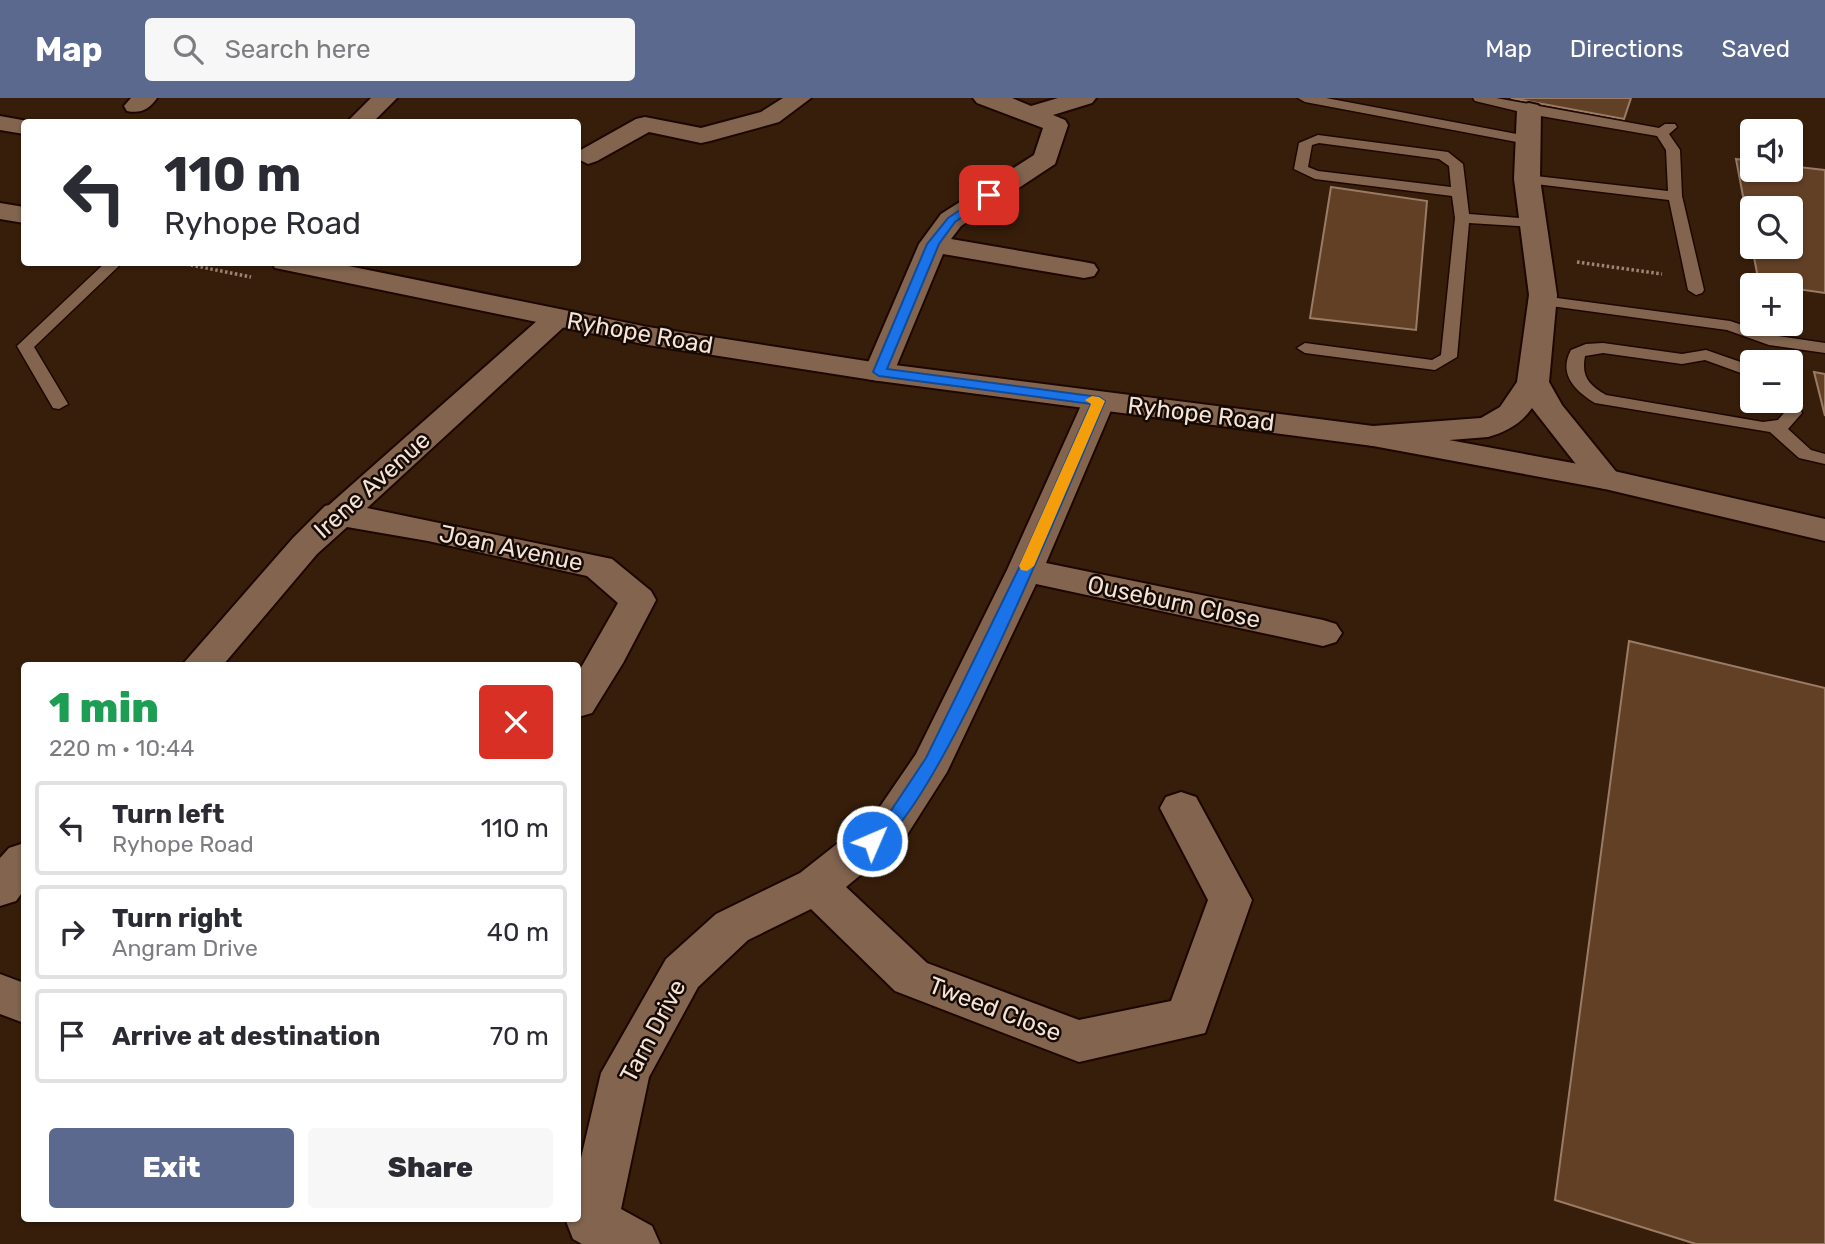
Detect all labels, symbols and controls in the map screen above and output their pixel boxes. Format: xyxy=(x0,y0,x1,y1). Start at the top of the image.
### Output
search box xyxy=(145,18,635,81)
text: Map xyxy=(35,30,103,69)
icon: search xyxy=(169,30,207,68)
text: Search here xyxy=(225,34,370,65)
text: Map xyxy=(1485,35,1532,63)
text: Directions xyxy=(1570,35,1683,63)
text: Saved xyxy=(1721,35,1790,63)
map controls xyxy=(1740,119,1803,413)
button: sound xyxy=(1740,119,1803,182)
text: 110 m xyxy=(164,145,301,203)
icon: left xyxy=(49,147,140,238)
pin xyxy=(959,165,1019,225)
icon: arrive xyxy=(970,176,1008,214)
button: search xyxy=(1740,196,1803,259)
text: Ryhope Road xyxy=(164,204,361,242)
button: + xyxy=(1740,273,1803,336)
street label: Ryhope Road xyxy=(565,306,715,360)
button: − xyxy=(1740,350,1803,413)
street label: Ryhope Road xyxy=(1126,391,1276,437)
street label: Irene Avenue xyxy=(308,426,436,544)
street label: Joan Avenue xyxy=(437,519,585,577)
street label: Ouseburn Close xyxy=(1085,570,1263,634)
text: 1 min xyxy=(49,683,159,733)
button: close xyxy=(479,685,553,759)
text: 220 m · 10:44 xyxy=(49,734,194,762)
text: Turn left xyxy=(112,799,224,830)
position arrow xyxy=(835,804,909,878)
icon: left xyxy=(53,809,91,847)
text: 110 m xyxy=(481,813,549,844)
text: Ryhope Road xyxy=(112,830,254,858)
text: Turn right xyxy=(112,903,242,934)
icon: right xyxy=(53,913,91,951)
text: 40 m xyxy=(487,917,549,948)
text: Angram Drive xyxy=(112,934,258,962)
street label: Tweed Close xyxy=(925,971,1065,1047)
street label: Tarn Drive xyxy=(614,975,692,1087)
icon: arrive xyxy=(53,1017,91,1055)
text: Arrive at destination xyxy=(112,1021,380,1052)
text: 70 m xyxy=(490,1021,549,1052)
button: Exit xyxy=(49,1128,294,1208)
button: Share xyxy=(308,1128,553,1208)

